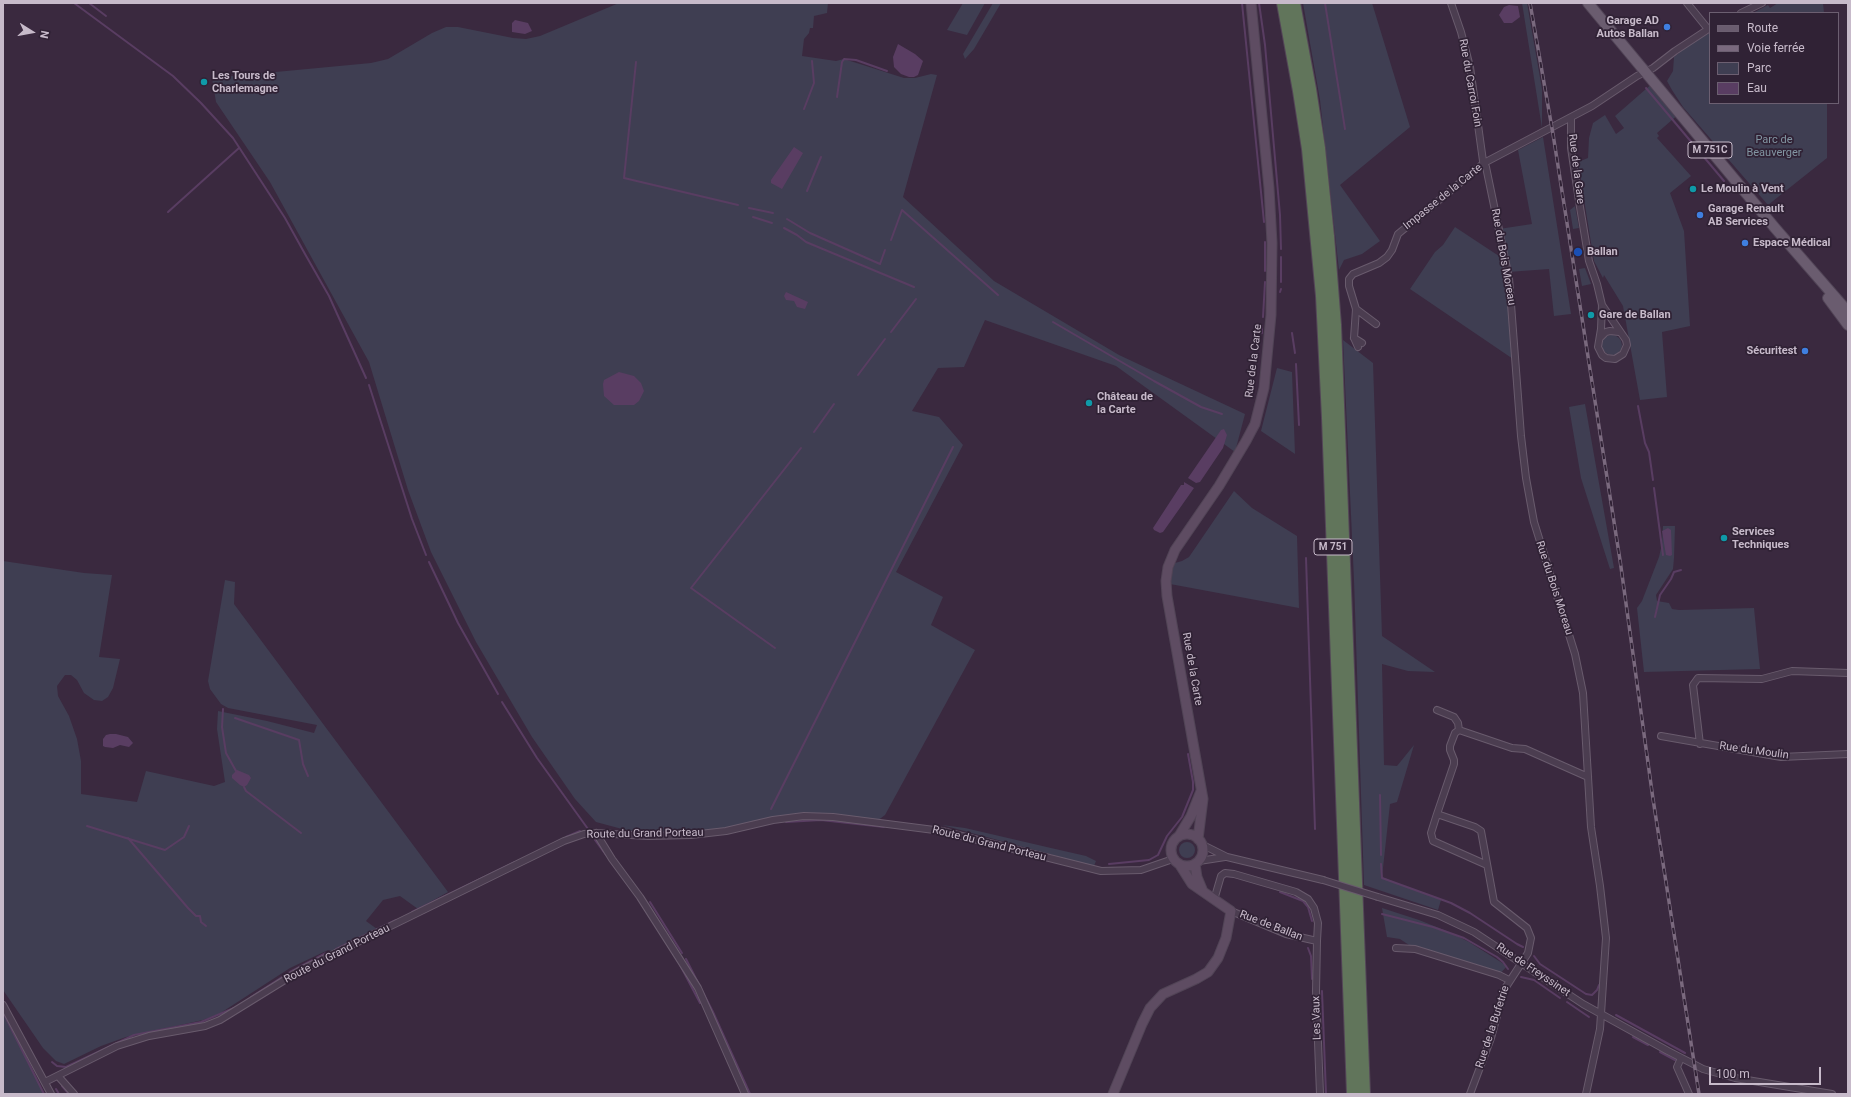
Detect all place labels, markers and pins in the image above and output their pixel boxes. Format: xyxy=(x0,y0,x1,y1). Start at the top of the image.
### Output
place label: Garage AD Autos Ballan xyxy=(1597,14,1659,40)
marker: Garage AD Autos Ballan xyxy=(1662,22,1672,32)
place label: Les Tours de Charlemagne xyxy=(212,69,278,95)
marker: Les Tours de Charlemagne xyxy=(199,77,209,87)
place label: Le Moulin à Vent xyxy=(1701,182,1784,196)
marker: Le Moulin à Vent xyxy=(1688,184,1698,194)
place label: Garage Renault AB Services xyxy=(1708,202,1784,228)
marker: Garage Renault AB Services xyxy=(1695,210,1705,220)
place label: Espace Médical xyxy=(1753,236,1831,250)
marker: Espace Médical xyxy=(1740,238,1750,248)
place label: Ballan xyxy=(1587,245,1618,259)
marker: Ballan xyxy=(1572,246,1584,258)
place label: Gare de Ballan xyxy=(1599,308,1671,322)
marker: Gare de Ballan xyxy=(1586,310,1596,320)
place label: Sécuritest xyxy=(1746,344,1797,358)
marker: Sécuritest xyxy=(1800,346,1810,356)
place label: Château de la Carte xyxy=(1097,390,1153,416)
marker: Château de la Carte xyxy=(1084,398,1094,408)
place label: Services Techniques xyxy=(1732,525,1789,551)
marker: Services Techniques xyxy=(1719,533,1729,543)

